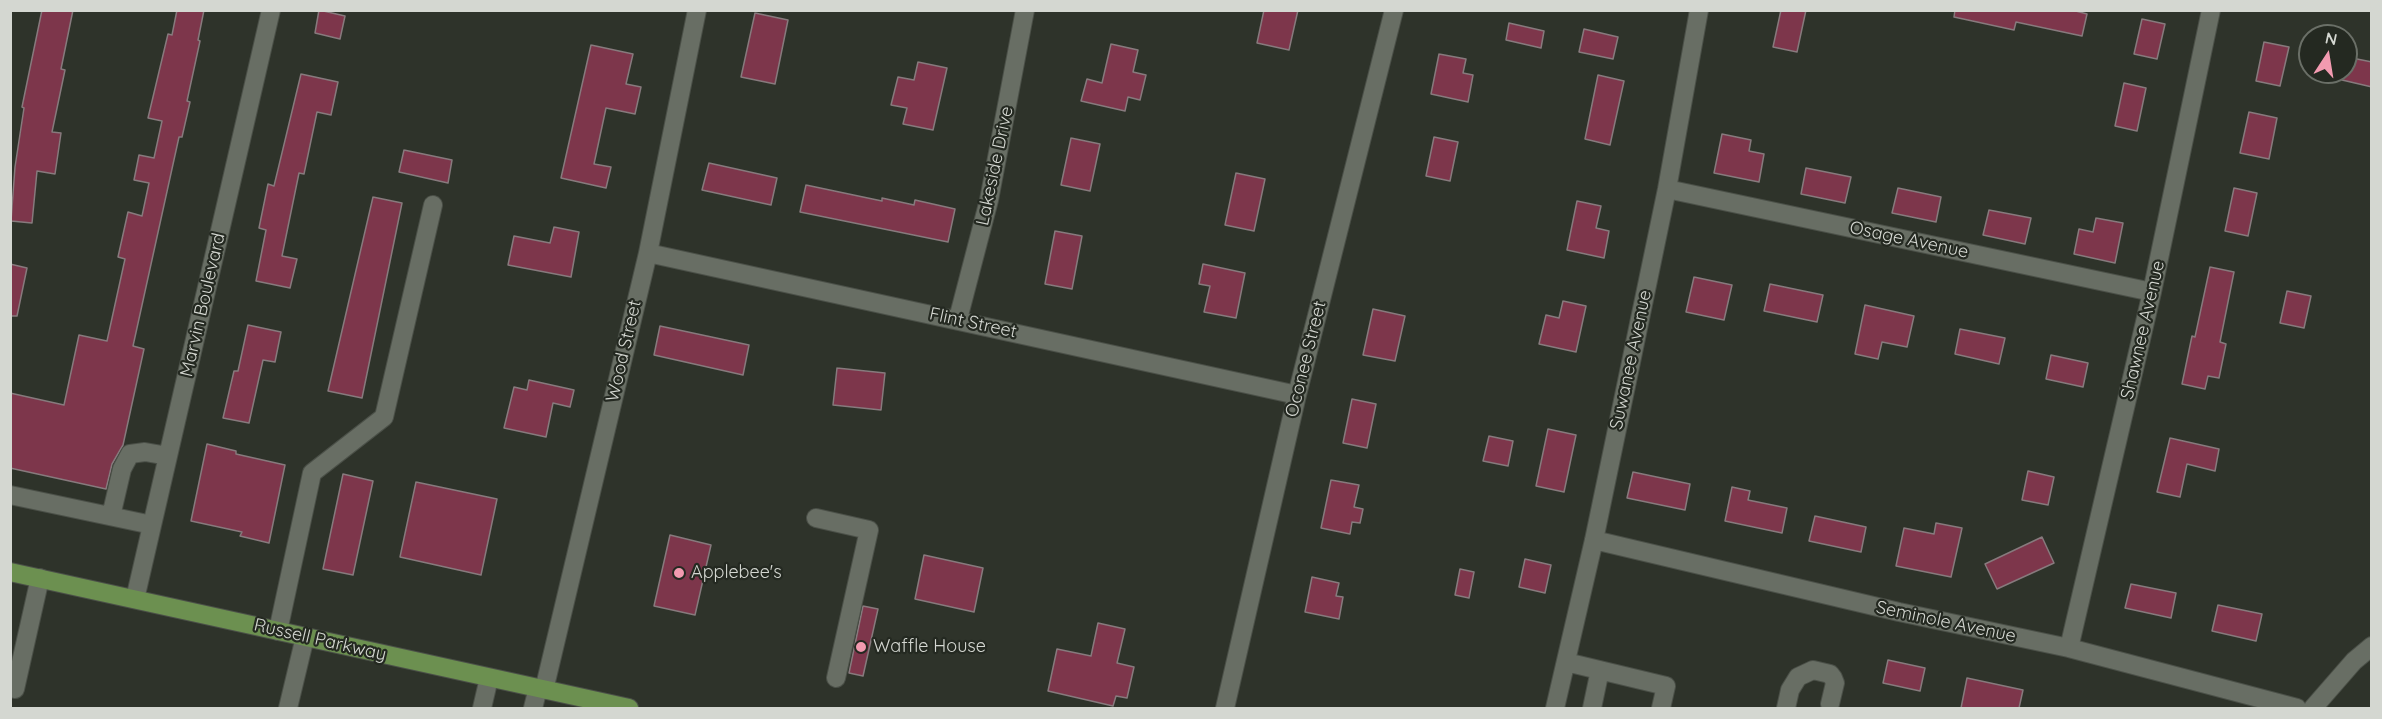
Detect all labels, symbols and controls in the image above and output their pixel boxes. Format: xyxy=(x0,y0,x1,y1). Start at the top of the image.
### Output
north arrow xyxy=(2298,24,2358,84)
text: N xyxy=(2323,27,2339,49)
street label: Lakeside Drive xyxy=(972,104,1018,228)
street label: Osage Avenue xyxy=(1848,217,1970,263)
street label: Marvin Boulevard xyxy=(176,231,230,379)
street label: Shawnee Avenue xyxy=(2117,258,2169,402)
street label: Suwanee Avenue xyxy=(1606,288,1656,432)
street label: Wood Street xyxy=(602,298,646,404)
street label: Oconee Street xyxy=(1281,299,1331,419)
street label: Flint Street xyxy=(927,303,1019,343)
place label: Applebee's xyxy=(691,562,782,584)
marker: Applebee's xyxy=(672,566,686,580)
street label: Seminole Avenue xyxy=(1874,597,2018,647)
street label: Russell Parkway xyxy=(252,614,388,666)
place label: Waffle House xyxy=(873,636,986,658)
marker: Waffle House xyxy=(854,640,868,654)

